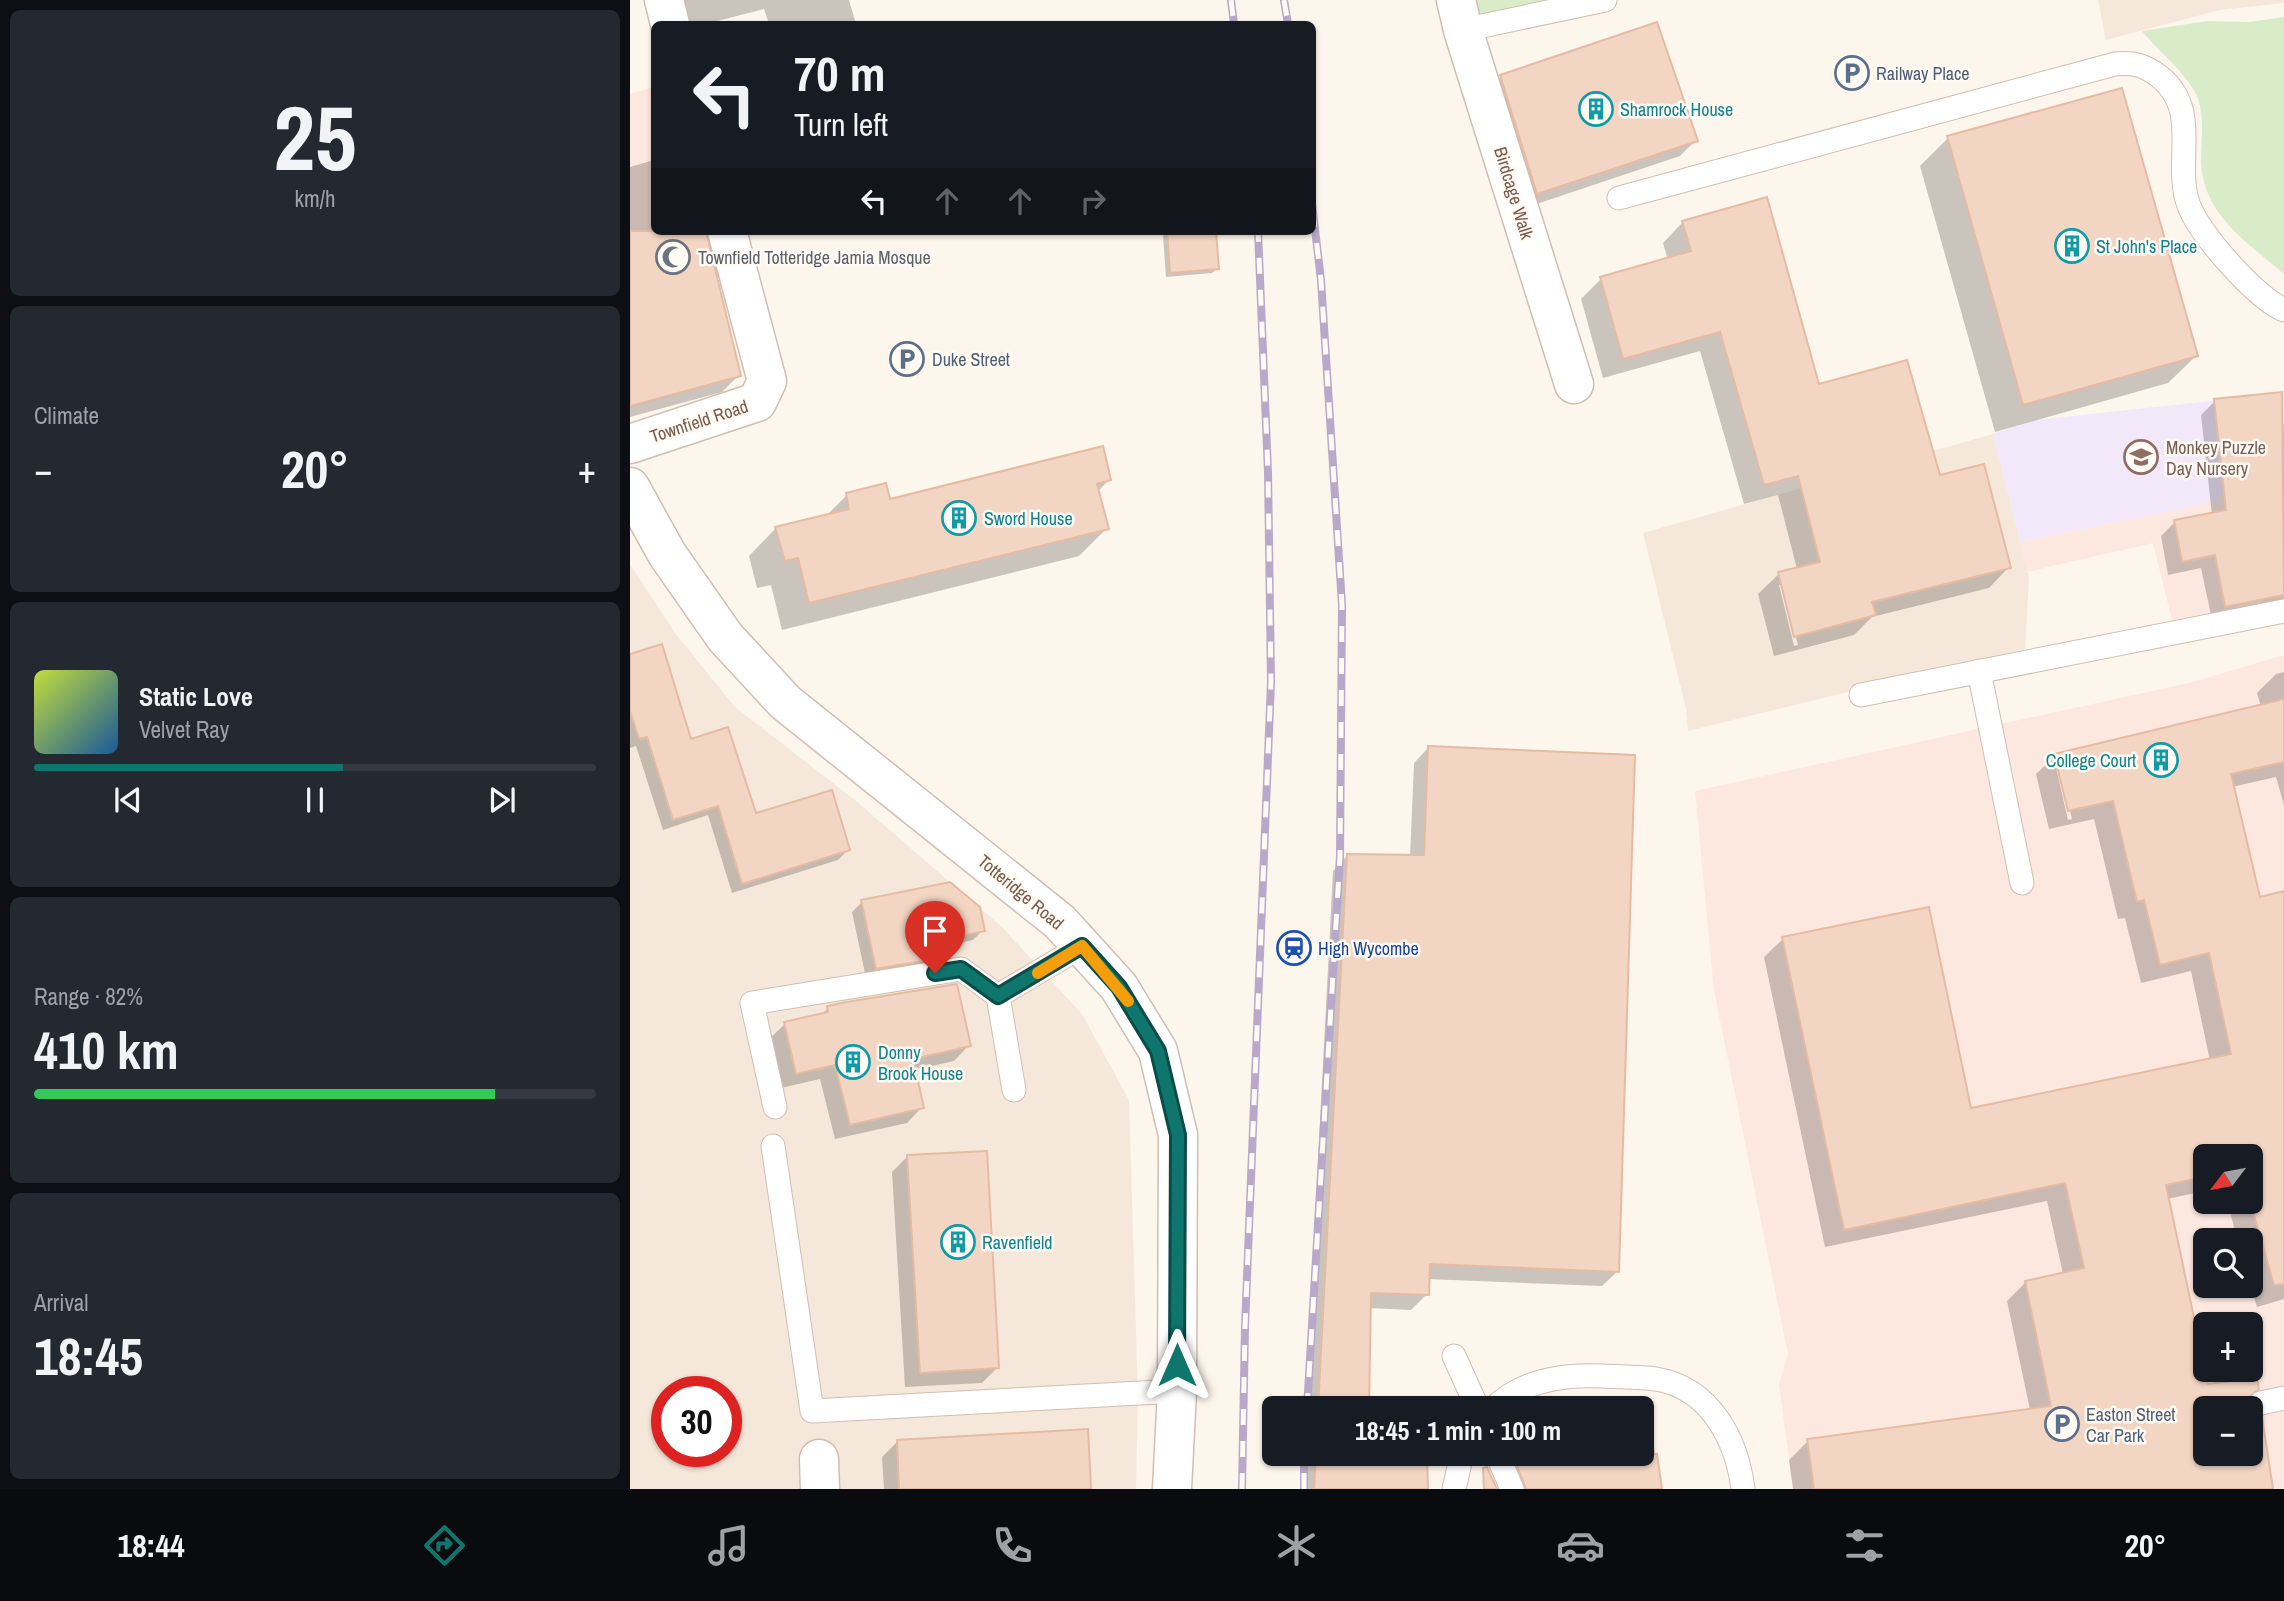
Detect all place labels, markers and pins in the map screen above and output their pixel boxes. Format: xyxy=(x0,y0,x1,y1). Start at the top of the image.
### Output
parking icon: Railway Place xyxy=(1833,54,1871,92)
place label: Railway Place xyxy=(1876,61,1970,86)
building icon: Shamrock House xyxy=(1577,90,1615,128)
place label: Shamrock House xyxy=(1620,97,1733,122)
building icon: St John's Place xyxy=(2053,227,2091,265)
place label: St John's Place xyxy=(2096,234,2197,259)
mosque icon: Townfield Totteridge Jamia Mosque xyxy=(654,238,692,276)
place label: Townfield Totteridge Jamia Mosque xyxy=(698,245,931,270)
parking icon: Duke Street xyxy=(888,340,926,378)
place label: Duke Street xyxy=(932,347,1010,372)
place label: Monkey Puzzle Day Nursery xyxy=(2166,435,2266,481)
school or university icon: Monkey Puzzle Day Nursery xyxy=(2122,438,2160,476)
building icon: Sword House xyxy=(940,499,978,537)
place label: Sword House xyxy=(984,506,1073,531)
building icon: College Court xyxy=(2142,741,2180,779)
place label: College Court xyxy=(2046,748,2136,773)
pin xyxy=(905,901,965,973)
station icon: High Wycombe xyxy=(1275,929,1313,967)
place label: High Wycombe xyxy=(1318,936,1419,961)
place label: Donny Brook House xyxy=(878,1040,963,1086)
building icon: Donny Brook House xyxy=(834,1043,872,1081)
building icon: Ravenfield xyxy=(939,1223,977,1261)
place label: Ravenfield xyxy=(982,1230,1053,1255)
place label: Easton Street Car Park xyxy=(2086,1402,2175,1448)
parking icon: Easton Street Car Park xyxy=(2043,1405,2081,1443)

